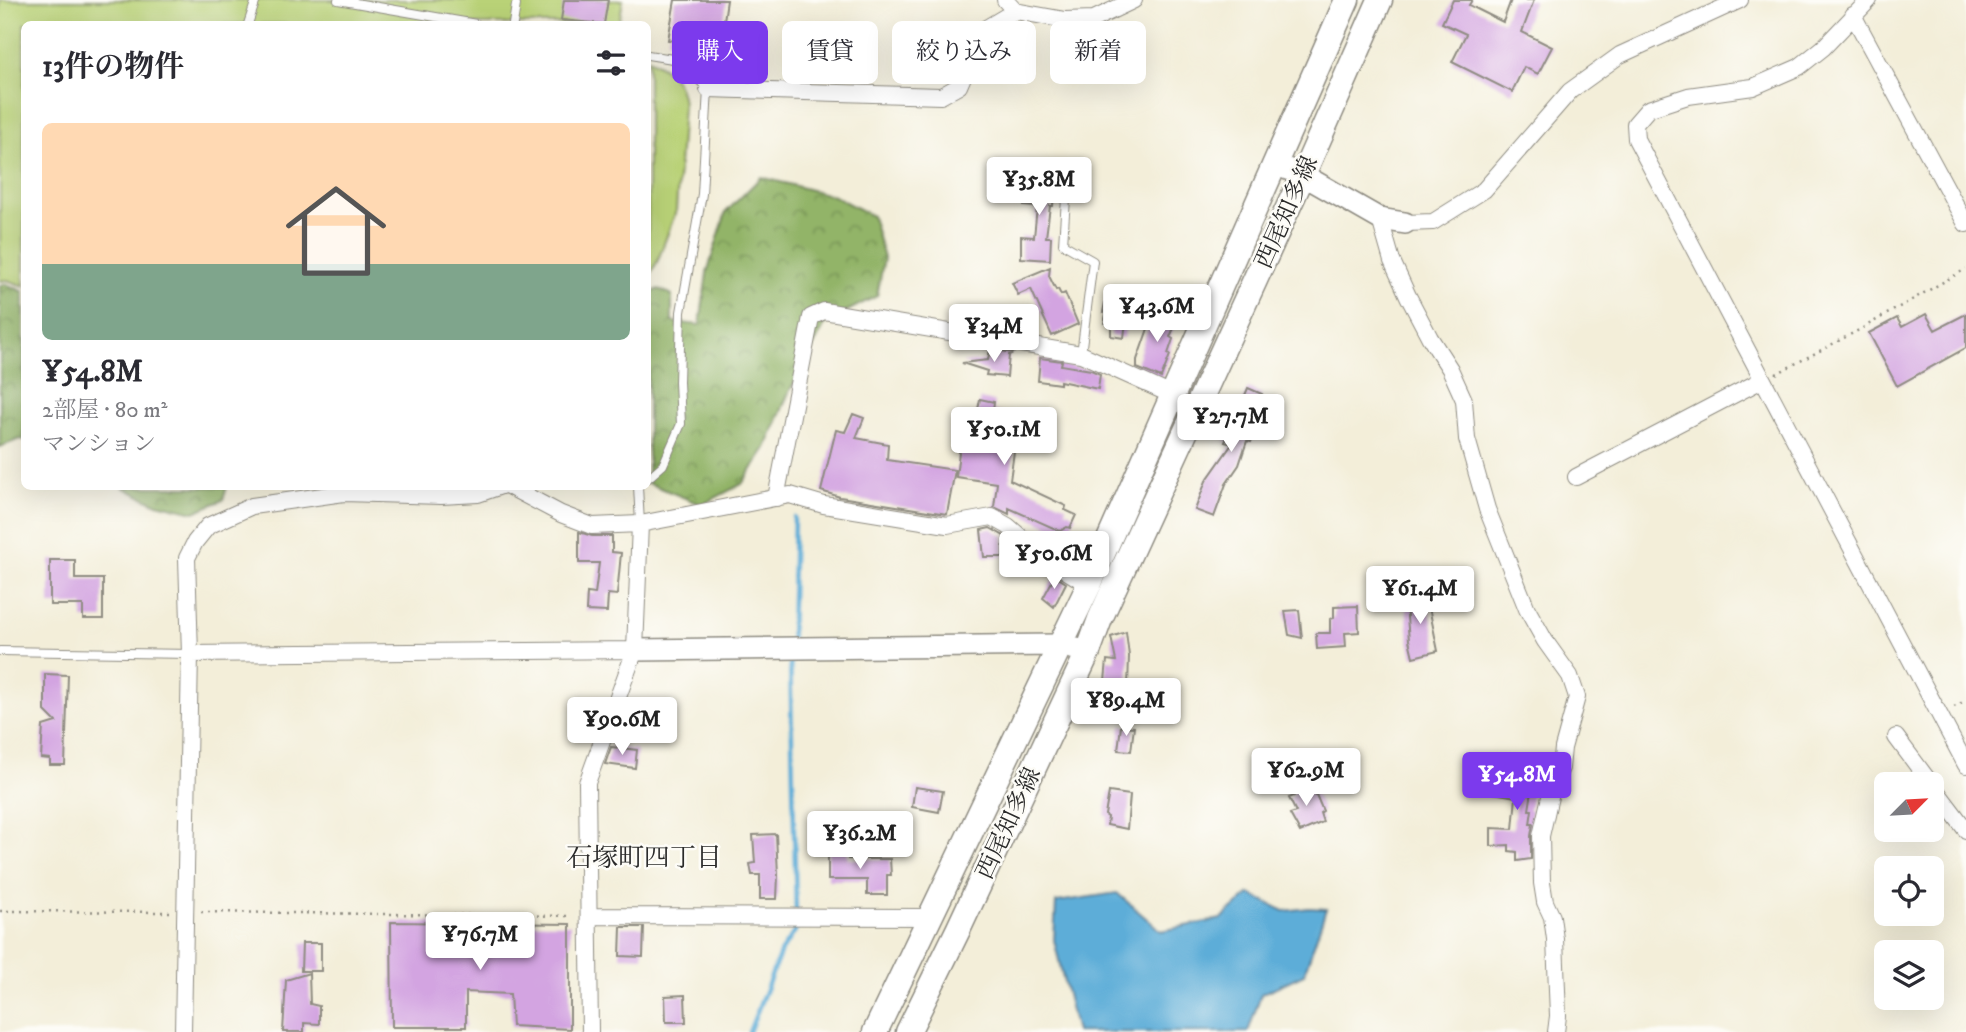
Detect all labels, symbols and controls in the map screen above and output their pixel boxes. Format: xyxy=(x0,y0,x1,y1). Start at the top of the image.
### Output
chip: 購入 xyxy=(672,21,768,84)
chip: 賃貸 xyxy=(782,21,878,84)
chip: 絞り込み xyxy=(892,21,1036,84)
chip: 新着 xyxy=(1050,21,1146,84)
icon: filters xyxy=(592,44,630,82)
text: 13件の物件 xyxy=(42,49,184,86)
street label: 西尾知多線 xyxy=(1249,151,1325,273)
pin: ¥35.8M xyxy=(982,158,1096,217)
text: ¥35.8M xyxy=(1003,165,1075,194)
icon: home xyxy=(273,168,399,294)
pin: ¥43.6M xyxy=(1100,284,1214,344)
text: ¥43.6M xyxy=(1119,292,1195,321)
pin: ¥34M xyxy=(953,304,1035,364)
text: ¥34M xyxy=(965,312,1023,341)
text: ¥54.8M xyxy=(42,354,143,391)
pin: ¥27.7M xyxy=(1174,394,1288,454)
text: 2部屋 · 80 m² xyxy=(42,396,168,425)
text: ¥27.7M xyxy=(1193,402,1269,431)
pin: ¥50.1M xyxy=(947,407,1061,467)
text: ¥50.1M xyxy=(967,415,1041,444)
text: マンション xyxy=(42,430,156,459)
pin: ¥50.6M xyxy=(997,532,1111,591)
text: ¥50.6M xyxy=(1015,539,1093,568)
pin: ¥61.4M xyxy=(1363,566,1477,626)
text: ¥61.4M xyxy=(1382,574,1458,603)
pin: ¥89.4M xyxy=(1069,678,1183,738)
text: ¥89.4M xyxy=(1087,686,1165,715)
pin: ¥90.6M xyxy=(565,698,679,757)
text: ¥90.6M xyxy=(583,705,661,734)
pin: ¥62.9M xyxy=(1249,748,1363,808)
pin: ¥54.8M xyxy=(1460,752,1574,812)
text: ¥62.9M xyxy=(1268,756,1345,785)
text: ¥54.8M xyxy=(1478,760,1556,789)
street label: 西尾知多線 xyxy=(970,763,1048,884)
north arrow xyxy=(1874,772,1944,842)
map controls xyxy=(1874,772,1944,1010)
pin: ¥36.2M xyxy=(803,812,917,871)
text: ¥36.2M xyxy=(823,819,897,848)
district label: 石塚町四丁目 xyxy=(566,842,722,875)
button: locate xyxy=(1874,856,1944,926)
pin: ¥76.7M xyxy=(423,912,537,972)
text: ¥76.7M xyxy=(442,920,518,949)
button: layers xyxy=(1874,940,1944,1010)

